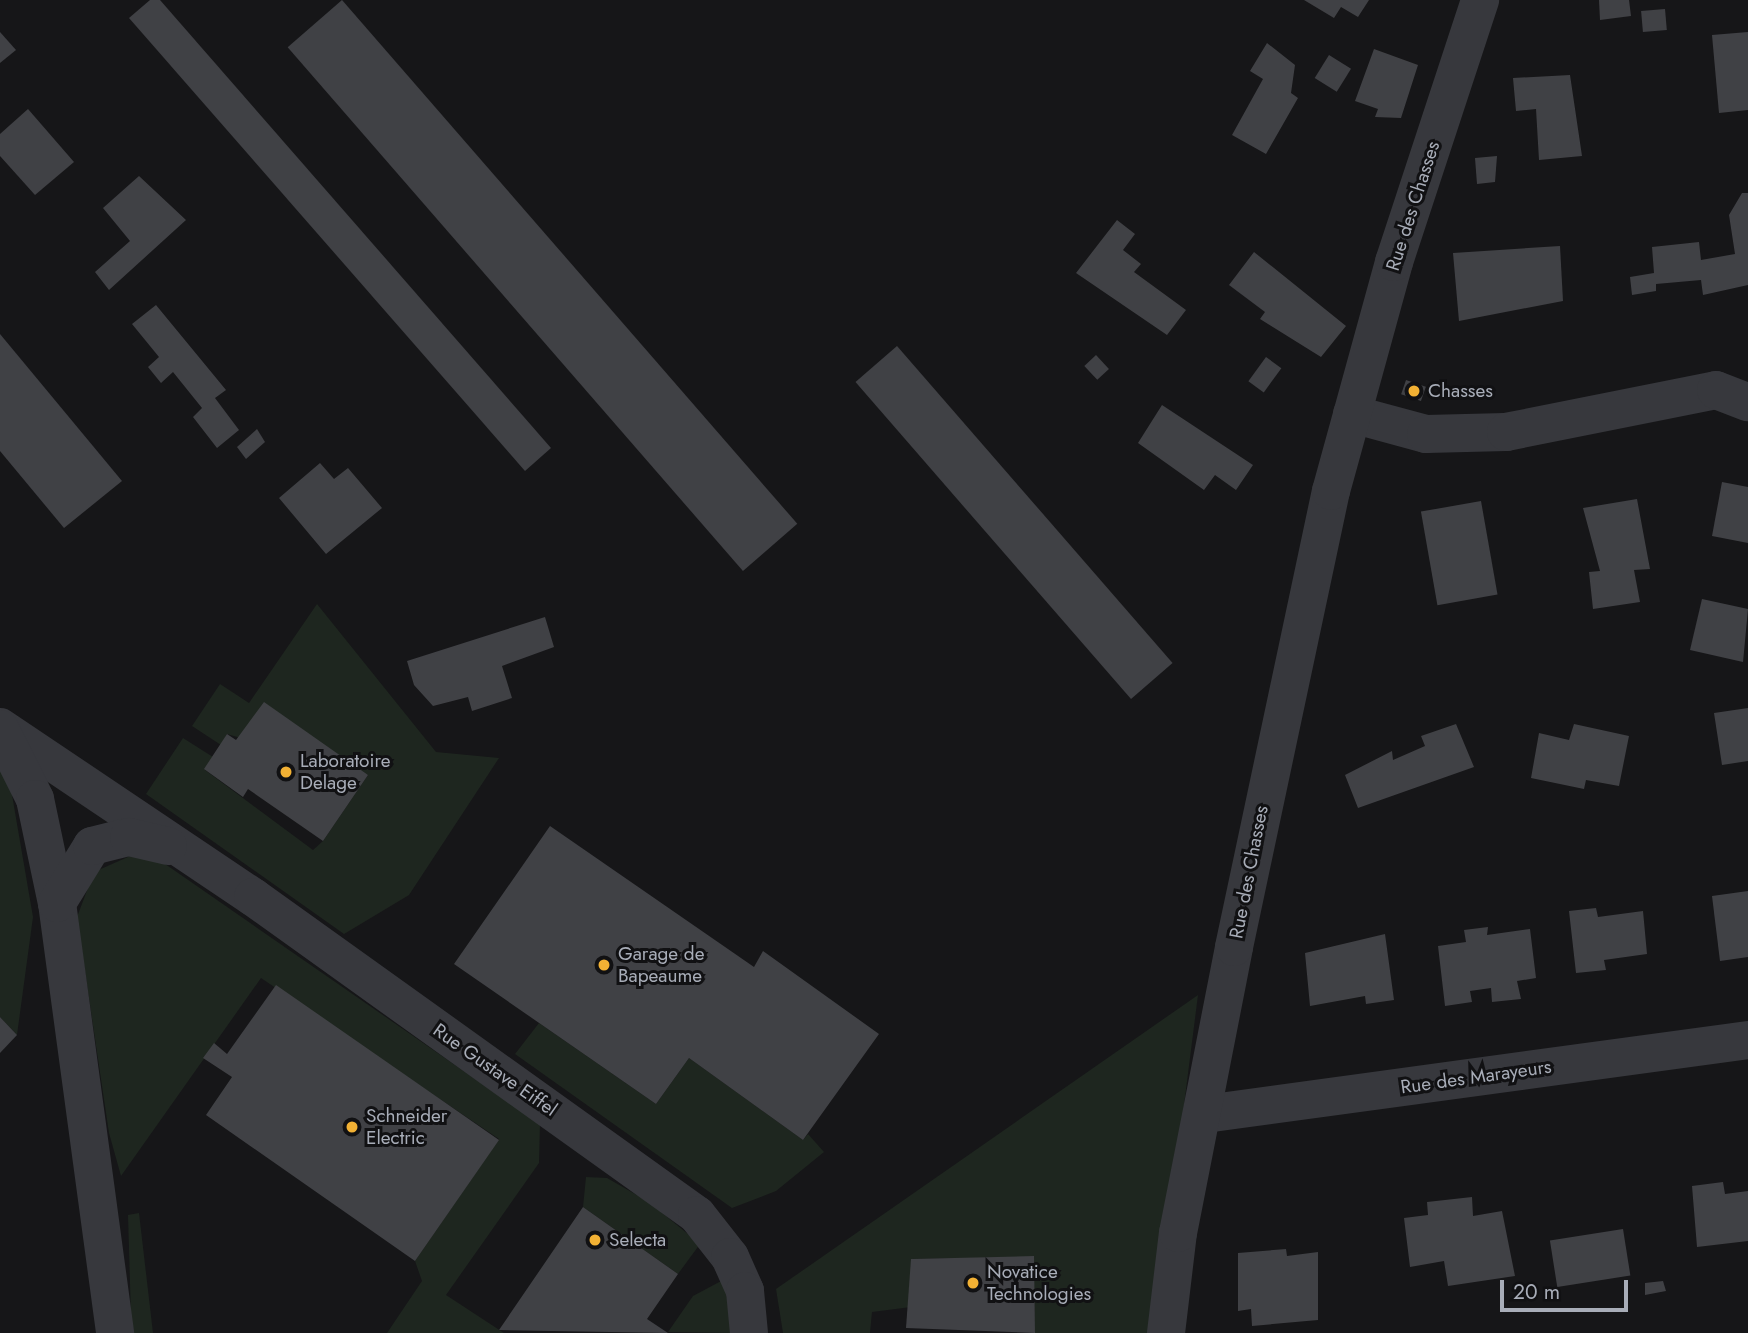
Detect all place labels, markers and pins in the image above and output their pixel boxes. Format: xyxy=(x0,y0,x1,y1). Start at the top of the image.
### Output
place label: Chasses xyxy=(1428,380,1493,402)
marker: Chasses xyxy=(1406,383,1422,399)
place label: Laboratoire Delage xyxy=(300,750,390,794)
marker: Laboratoire Delage xyxy=(278,764,294,780)
place label: Garage de Bapeaume xyxy=(618,943,704,987)
marker: Garage de Bapeaume xyxy=(596,957,612,973)
place label: Schneider Electric xyxy=(366,1105,447,1149)
marker: Schneider Electric xyxy=(344,1119,360,1135)
place label: Selecta xyxy=(609,1229,666,1251)
marker: Selecta xyxy=(587,1232,603,1248)
place label: Novatice Technologies xyxy=(987,1261,1091,1305)
marker: Novatice Technologies xyxy=(965,1275,981,1291)

